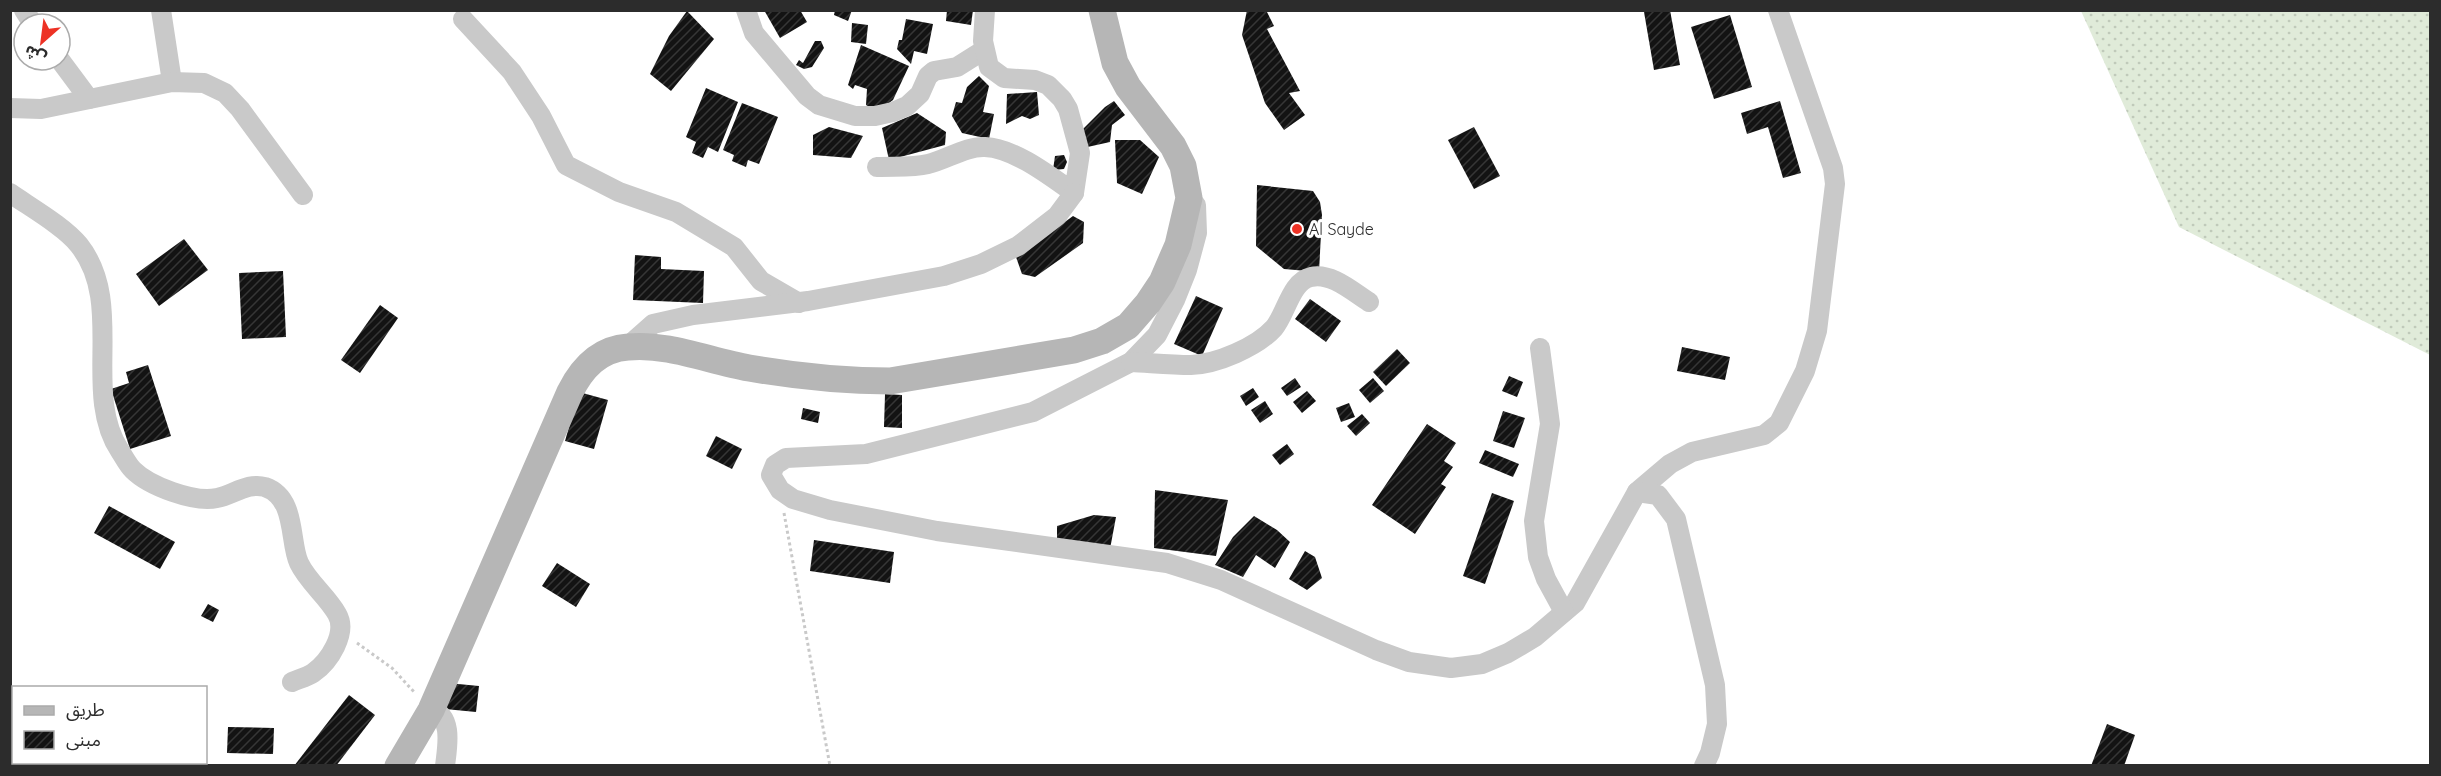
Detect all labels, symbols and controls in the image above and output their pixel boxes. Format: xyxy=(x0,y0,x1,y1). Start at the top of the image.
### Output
north arrow xyxy=(12,12,72,72)
text: ش xyxy=(21,41,49,69)
place label: Al Sayde xyxy=(1309,219,1374,239)
marker: Al Sayde xyxy=(1290,222,1304,236)
legend xyxy=(12,686,207,764)
text: طريق xyxy=(66,698,105,721)
text: مبنى xyxy=(66,728,101,751)

